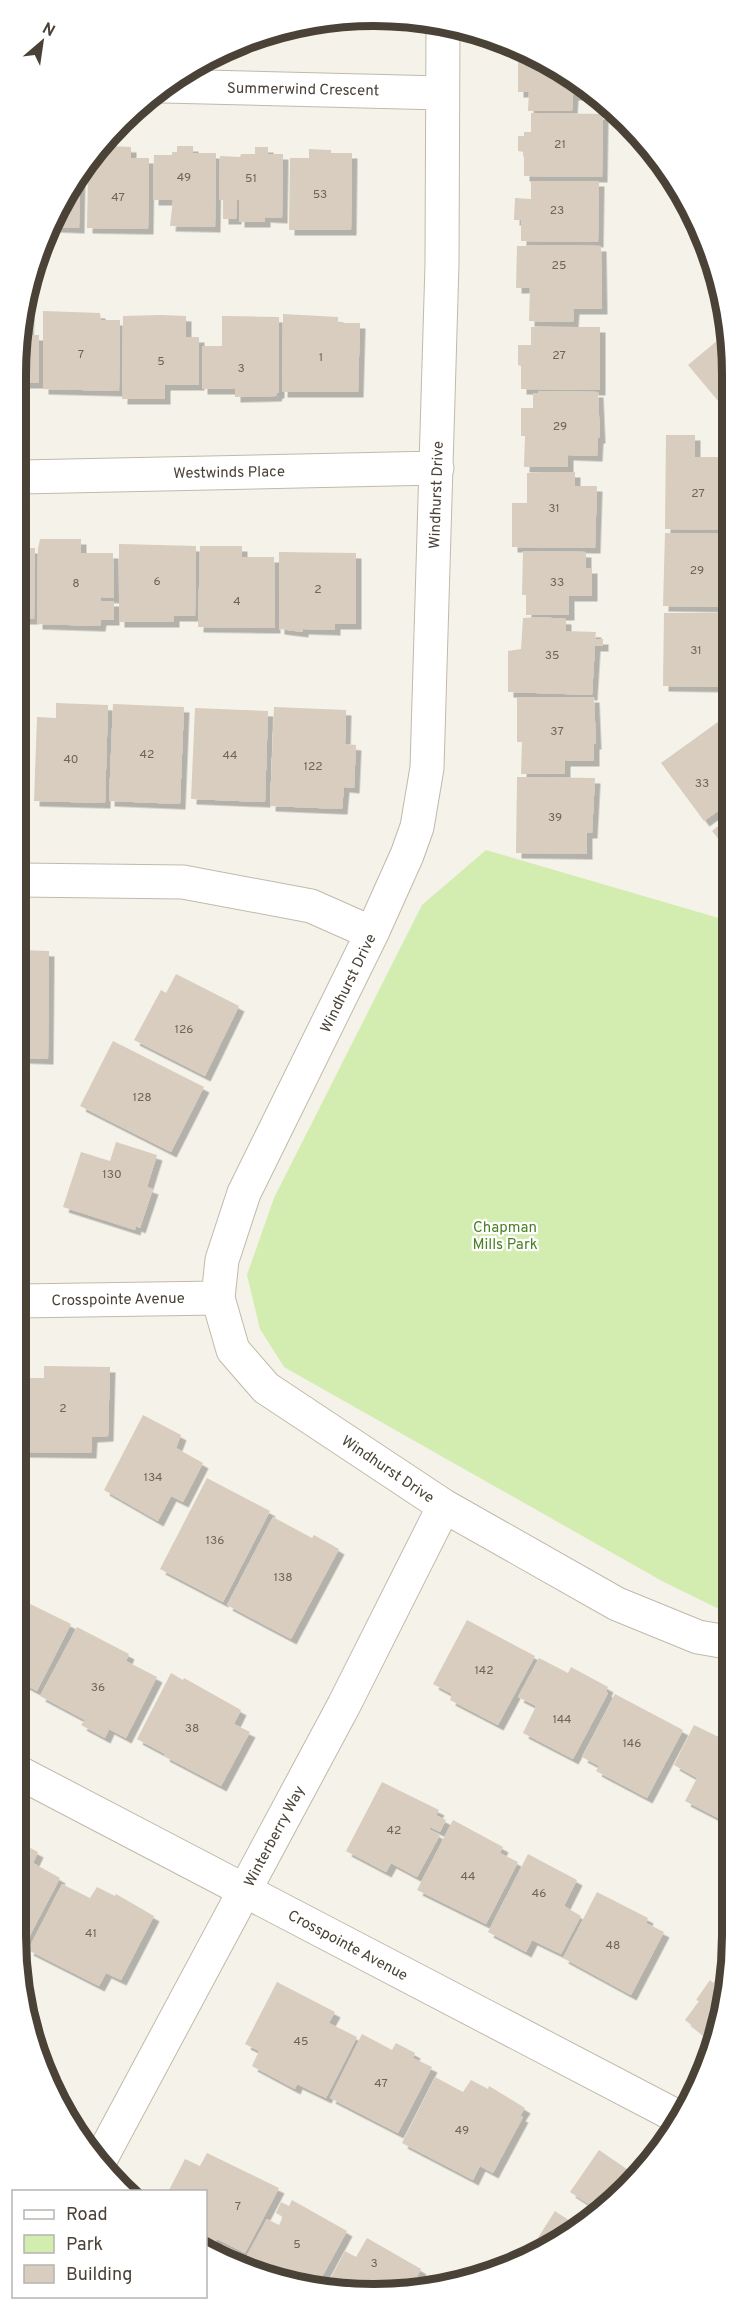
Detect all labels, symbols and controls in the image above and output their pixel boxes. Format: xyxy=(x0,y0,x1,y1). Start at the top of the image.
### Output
north arrow xyxy=(12,12,72,72)
text: N xyxy=(38,19,58,42)
street label: Summerwind Crescent xyxy=(227,80,379,101)
house number: 21 xyxy=(554,137,566,153)
house number: 49 xyxy=(177,170,191,186)
house number: 51 xyxy=(245,171,257,187)
house number: 53 xyxy=(313,187,327,203)
house number: 47 xyxy=(111,190,125,206)
house number: 23 xyxy=(550,203,564,219)
house number: 25 xyxy=(552,258,566,274)
house number: 7 xyxy=(78,347,84,363)
house number: 27 xyxy=(552,348,566,364)
house number: 1 xyxy=(319,350,323,366)
house number: 5 xyxy=(157,354,165,370)
house number: 3 xyxy=(237,361,245,377)
house number: 29 xyxy=(553,419,567,435)
street label: Windhurst Drive xyxy=(426,441,449,549)
street label: Westwinds Place xyxy=(173,463,285,484)
house number: 27 xyxy=(691,486,705,502)
house number: 31 xyxy=(548,501,560,517)
house number: 29 xyxy=(690,563,704,579)
house number: 6 xyxy=(153,574,161,590)
house number: 33 xyxy=(550,575,564,591)
house number: 8 xyxy=(72,576,80,592)
house number: 2 xyxy=(314,582,322,598)
house number: 4 xyxy=(233,594,241,610)
house number: 31 xyxy=(690,643,702,659)
house number: 35 xyxy=(545,648,559,664)
house number: 37 xyxy=(550,724,564,740)
house number: 42 xyxy=(140,747,154,763)
house number: 44 xyxy=(223,748,237,764)
house number: 40 xyxy=(63,752,79,768)
house number: 122 xyxy=(303,759,323,775)
house number: 33 xyxy=(695,776,709,792)
house number: 39 xyxy=(548,810,562,826)
street label: Windhurst Drive xyxy=(317,931,382,1036)
house number: 126 xyxy=(175,1022,193,1038)
house number: 128 xyxy=(132,1090,152,1106)
house number: 130 xyxy=(102,1167,122,1183)
park label: Chapman Mills Park xyxy=(472,1219,538,1255)
street label: Crosspointe Avenue xyxy=(51,1290,185,1311)
house number: 2 xyxy=(59,1401,67,1417)
street label: Windhurst Drive xyxy=(337,1432,437,1508)
house number: 134 xyxy=(143,1470,163,1486)
house number: 136 xyxy=(206,1533,224,1549)
house number: 138 xyxy=(273,1570,293,1586)
house number: 142 xyxy=(474,1663,494,1679)
house number: 36 xyxy=(91,1680,105,1696)
house number: 144 xyxy=(552,1712,572,1728)
house number: 38 xyxy=(185,1721,199,1737)
house number: 146 xyxy=(623,1736,641,1752)
street label: Winterberry Way xyxy=(241,1783,310,1891)
house number: 42 xyxy=(387,1823,401,1839)
house number: 44 xyxy=(461,1869,475,1885)
house number: 46 xyxy=(532,1886,546,1902)
street label: Crosspointe Avenue xyxy=(284,1907,411,1986)
house number: 41 xyxy=(85,1926,97,1942)
house number: 48 xyxy=(606,1938,620,1954)
house number: 45 xyxy=(294,2034,308,2050)
house number: 47 xyxy=(374,2076,388,2092)
house number: 49 xyxy=(455,2123,469,2139)
legend xyxy=(12,2190,207,2298)
house number: 7 xyxy=(235,2199,241,2215)
text: Road xyxy=(66,2204,108,2227)
text: Park xyxy=(66,2234,103,2257)
house number: 5 xyxy=(293,2237,301,2253)
house number: 3 xyxy=(370,2256,378,2272)
text: Building xyxy=(66,2264,132,2287)

